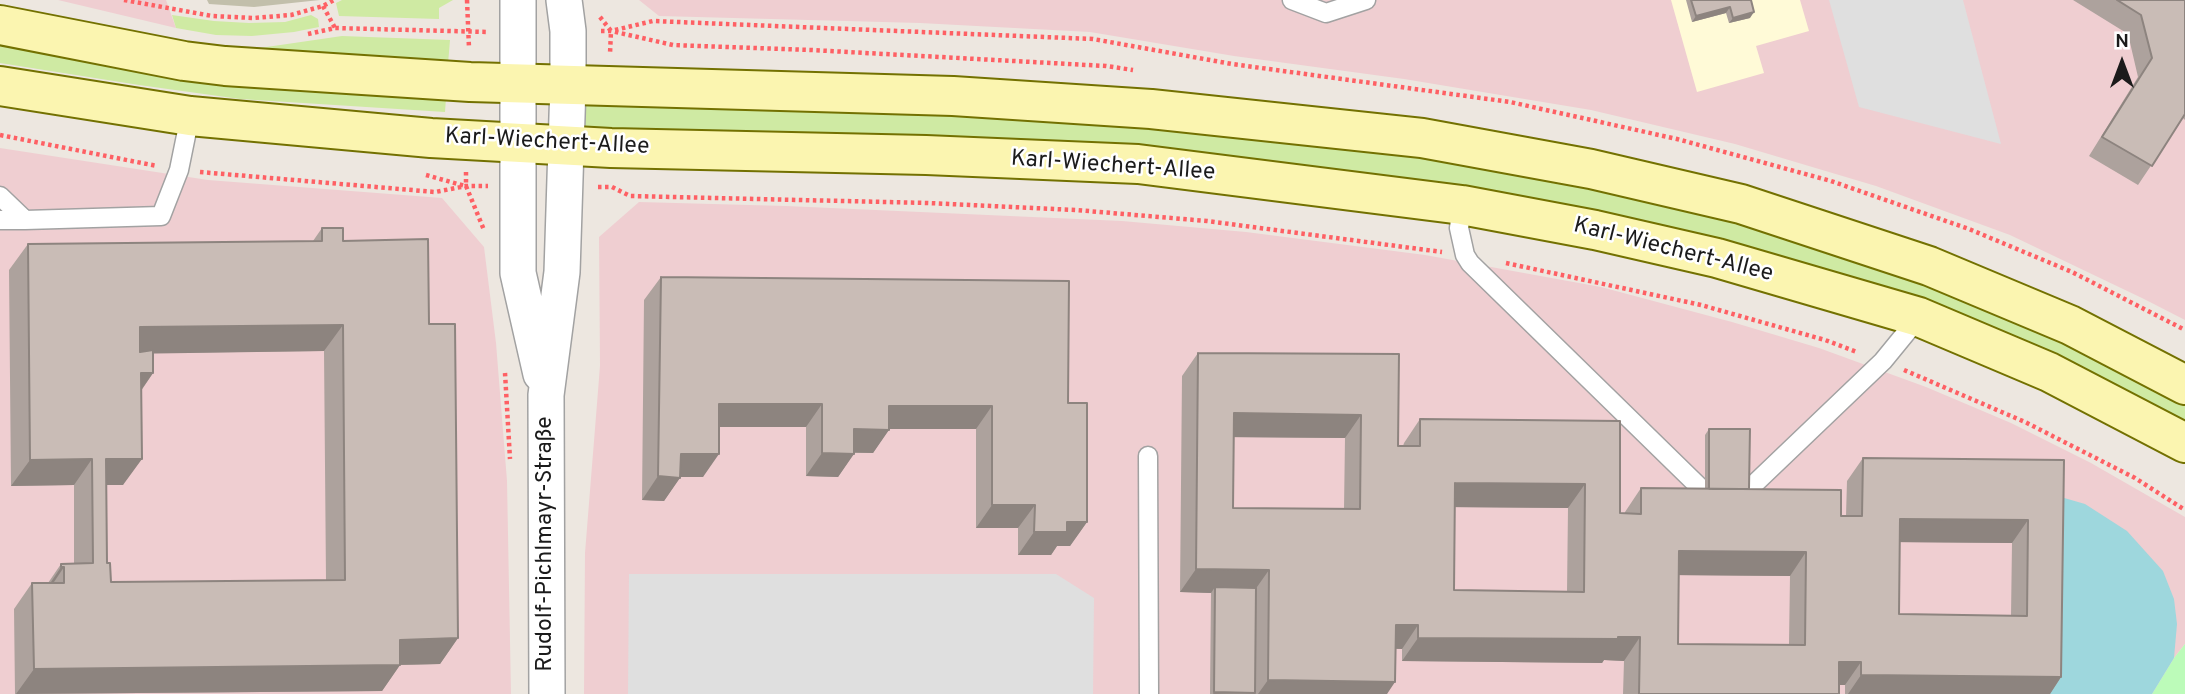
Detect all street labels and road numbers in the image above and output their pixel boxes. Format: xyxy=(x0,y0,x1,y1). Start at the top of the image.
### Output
street label: Karl-Wiechert-Allee xyxy=(444,124,650,162)
street label: Karl-Wiechert-Allee xyxy=(1010,146,1216,188)
street label: Karl-Wiechert-Allee xyxy=(1570,213,1776,289)
street label: Rudolf-Pichlmayr-Straße xyxy=(532,416,560,672)

